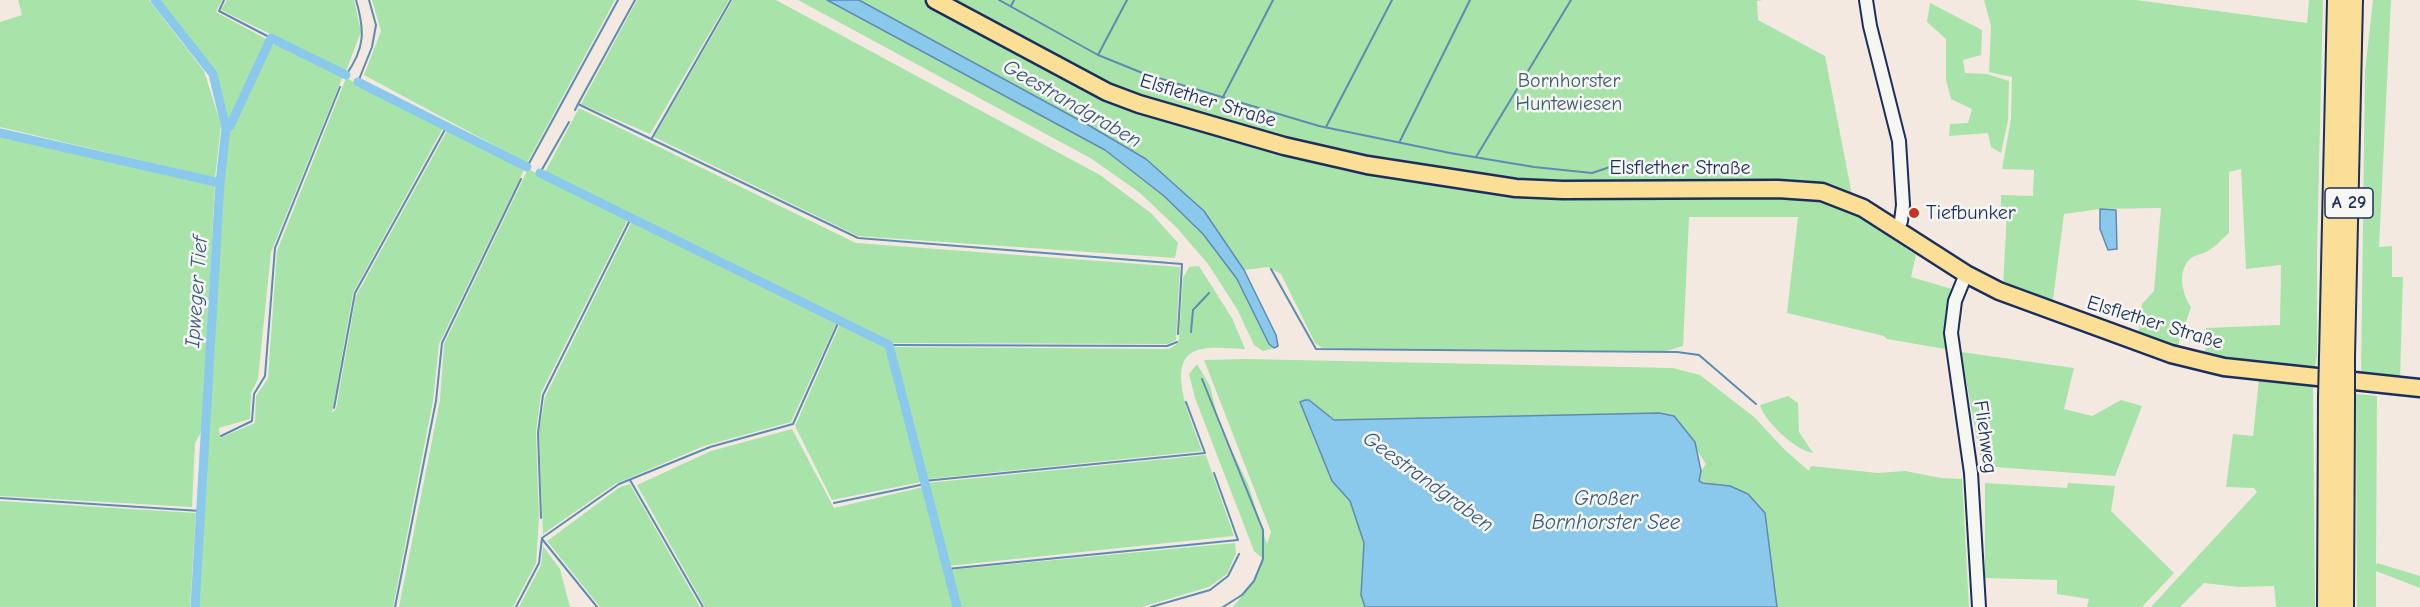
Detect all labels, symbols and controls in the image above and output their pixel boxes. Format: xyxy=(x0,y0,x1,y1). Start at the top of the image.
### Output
water label: Geestrandgraben xyxy=(998,54,1146,154)
street label: Elsflether Straße xyxy=(1137,69,1279,133)
park label: Bornhorster Huntewiesen xyxy=(1516,69,1622,116)
street label: Elsflether Straße xyxy=(1609,156,1751,180)
road number: A 29 xyxy=(2325,188,2373,218)
place label: Tiefbunker xyxy=(1926,201,2016,225)
marker: Tiefbunker xyxy=(1907,206,1921,220)
water label: Ipweger Tief xyxy=(181,235,213,349)
street label: Elsflether Straße xyxy=(2084,291,2226,355)
street label: Fliehweg xyxy=(1968,399,2002,475)
water label: Geestrandgraben xyxy=(1358,426,1498,538)
water label: Großer Bornhorster See xyxy=(1532,486,1680,536)

